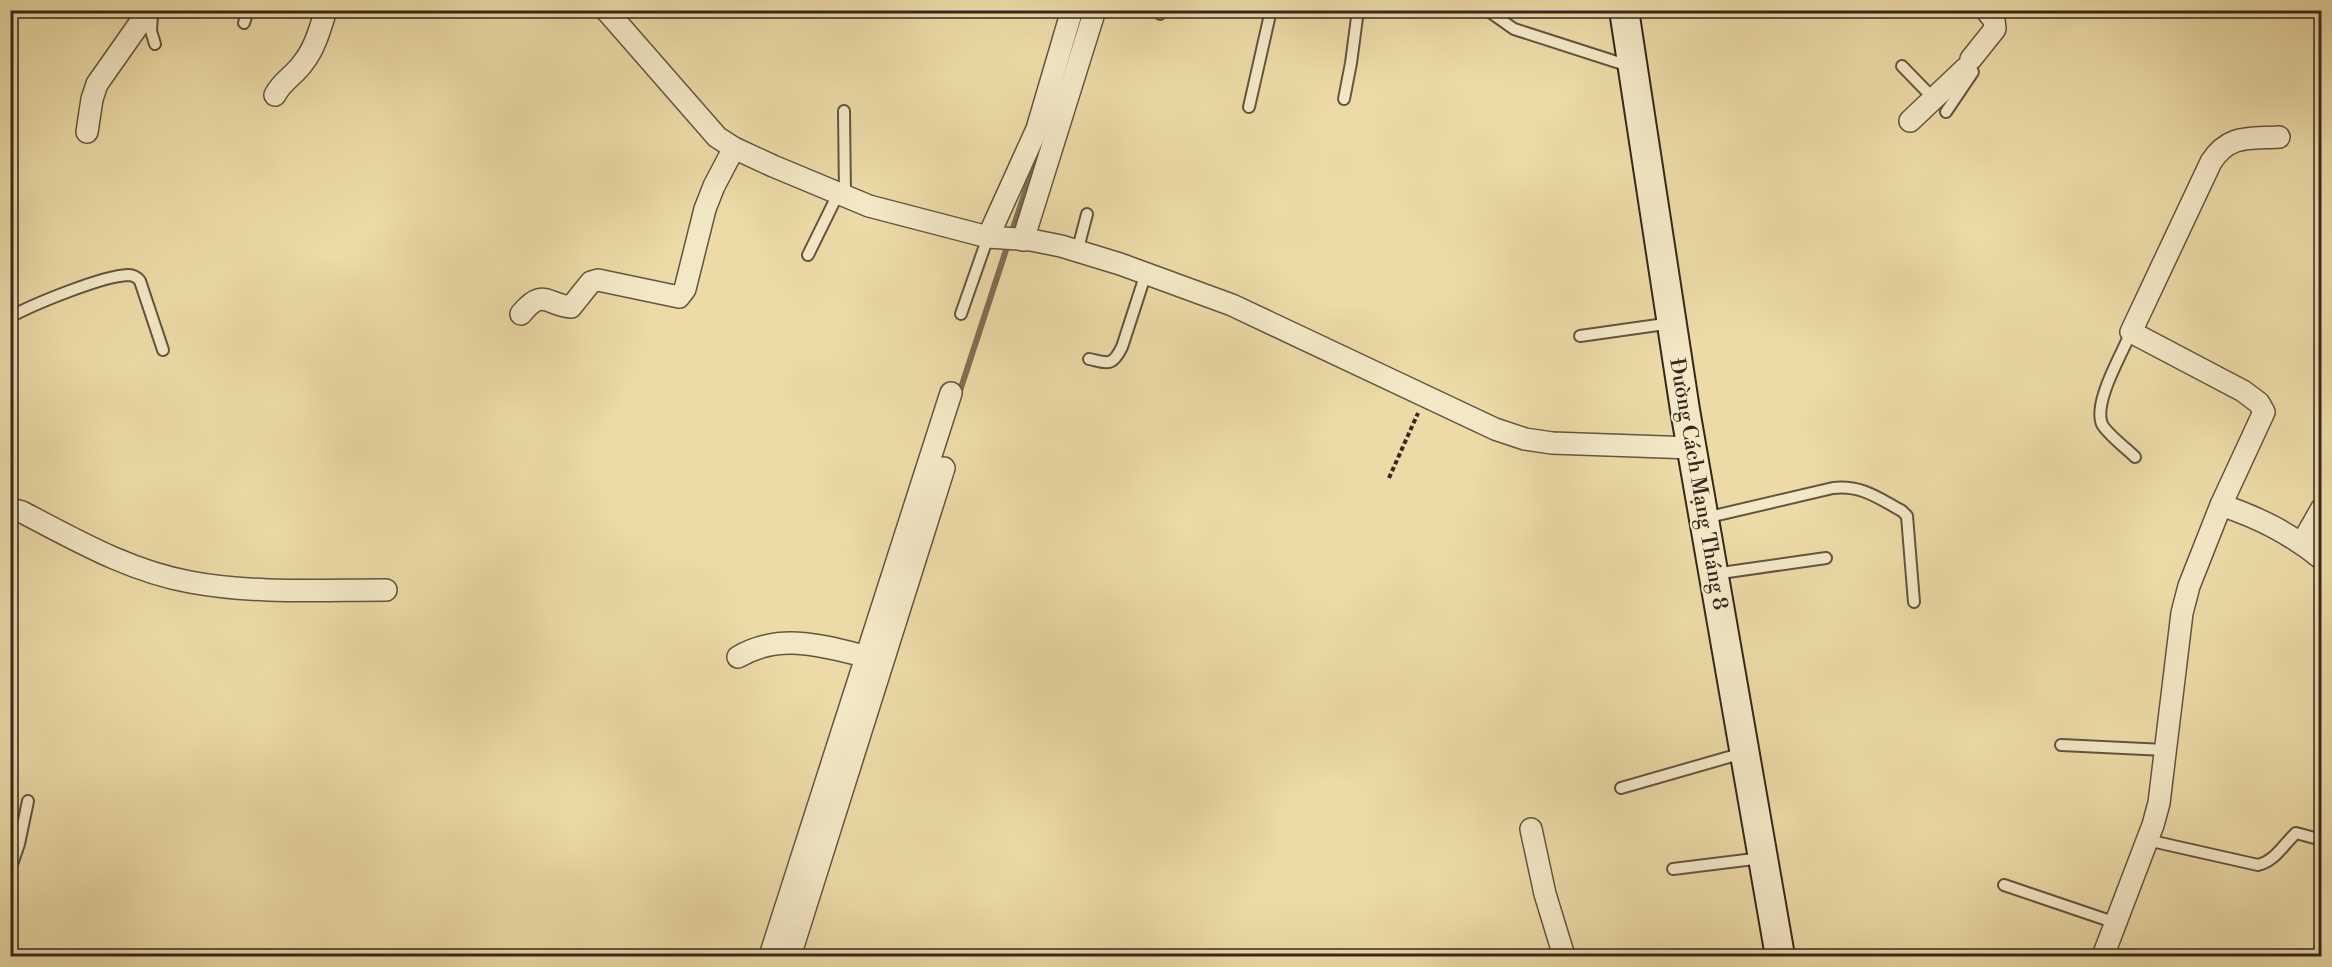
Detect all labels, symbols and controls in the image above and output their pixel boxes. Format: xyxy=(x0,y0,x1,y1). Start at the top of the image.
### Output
street label: Đường Cách Mạng Tháng 8 xyxy=(1663,356,1733,612)

